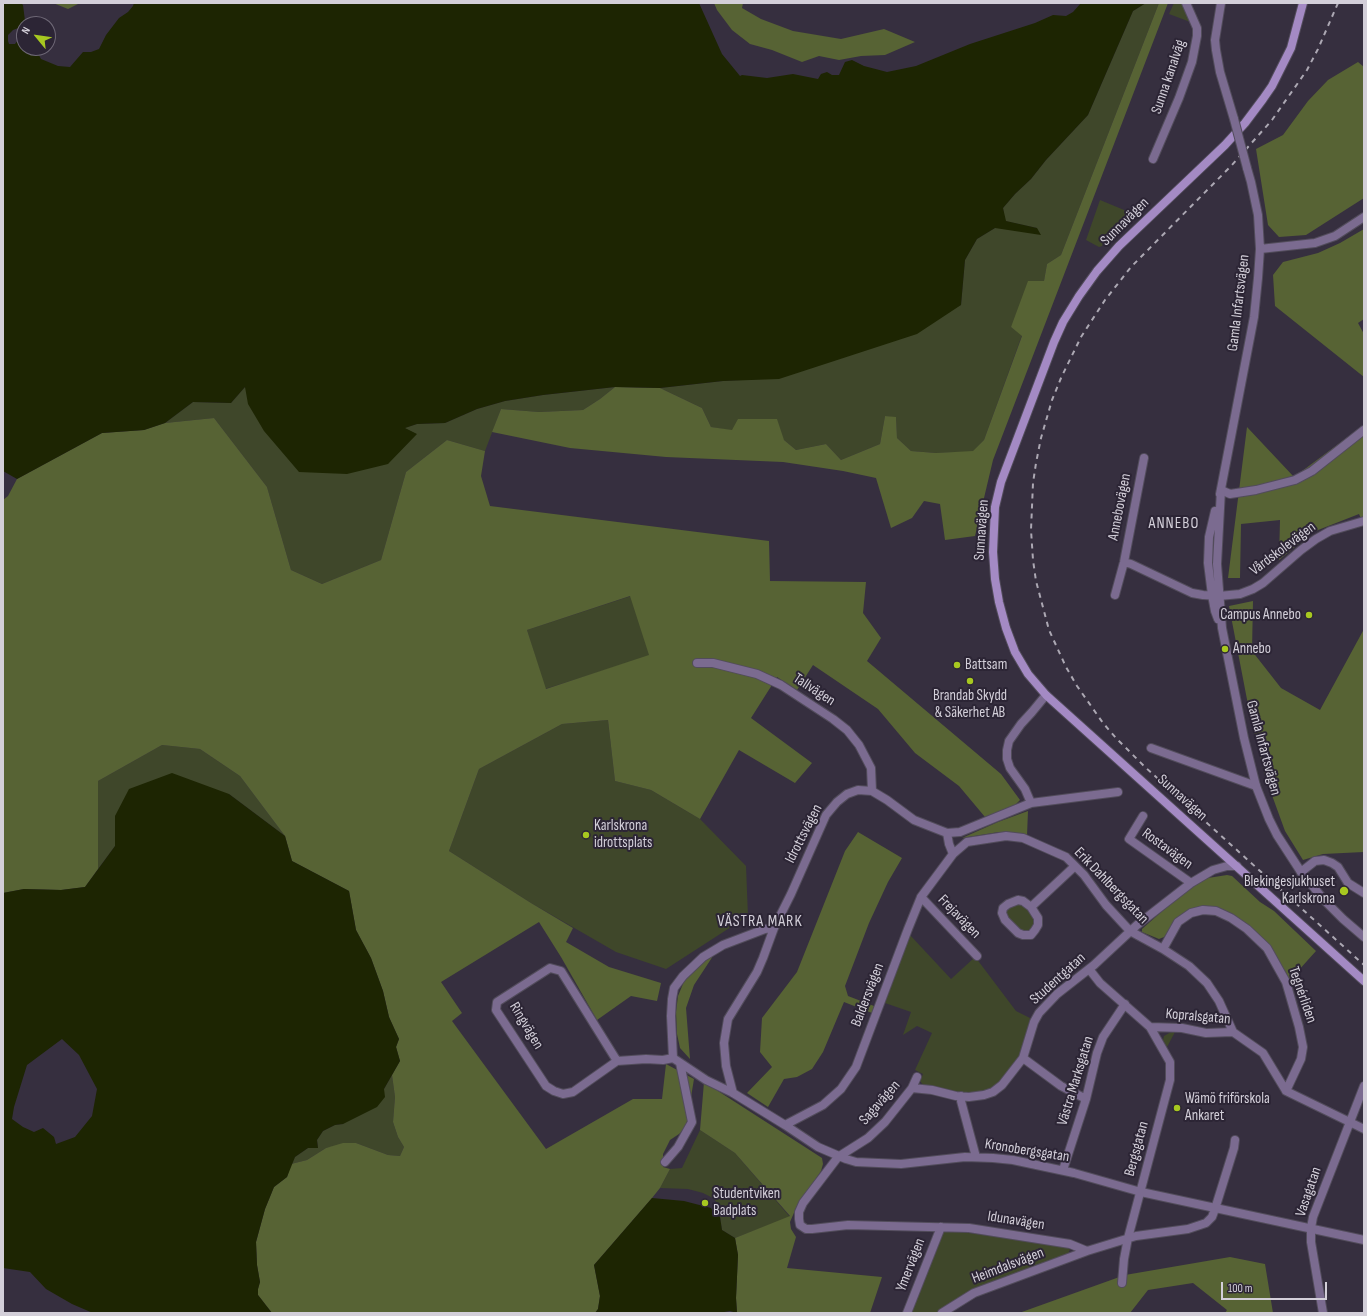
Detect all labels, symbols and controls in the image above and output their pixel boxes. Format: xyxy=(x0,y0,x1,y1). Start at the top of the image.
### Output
north arrow xyxy=(16,16,56,56)
text: N xyxy=(19,25,33,36)
street label: Sunna kanalväg xyxy=(1148,37,1190,117)
street label: Sunnavägen xyxy=(1097,194,1153,250)
street label: Gamla Infartsvägen xyxy=(1224,254,1254,352)
street label: Annebovägen xyxy=(1105,472,1135,542)
street label: Sunnavägen xyxy=(971,499,993,561)
district label: ANNEBO xyxy=(1149,514,1199,534)
street label: Vårdskolevägen xyxy=(1246,518,1320,580)
place label: Campus Annebo xyxy=(1220,606,1301,624)
marker: Campus Annebo xyxy=(1304,610,1314,620)
place label: Annebo xyxy=(1233,640,1271,658)
marker: Annebo xyxy=(1220,644,1230,654)
place label: Battsam xyxy=(965,656,1007,674)
marker: Battsam xyxy=(952,660,962,670)
street label: Tallvägen xyxy=(790,670,838,710)
marker: Brandab Skydd & Säkerhet AB xyxy=(965,676,975,686)
place label: Brandab Skydd & Säkerhet AB xyxy=(933,687,1007,722)
street label: Gamla Infartsvägen xyxy=(1242,699,1284,797)
street label: Sunnavägen xyxy=(1153,771,1211,825)
street label: Idrottsvägen xyxy=(782,802,826,866)
place label: Karlskrona idrottsplats xyxy=(594,817,652,852)
street label: Rostavägen xyxy=(1138,825,1196,873)
marker: Karlskrona idrottsplats xyxy=(581,830,591,840)
street label: Erik Dahlbergsgatan xyxy=(1070,844,1152,928)
place label: Blekingesjukhuset Karlskrona xyxy=(1244,873,1335,908)
marker: Blekingesjukhuset Karlskrona xyxy=(1338,885,1350,897)
street label: Frejavägen xyxy=(934,891,984,943)
district label: VÄSTRA MARK xyxy=(717,912,803,932)
street label: Studentgatan xyxy=(1026,949,1090,1009)
street label: Baldersvägen xyxy=(848,961,888,1029)
street label: Tegnérliden xyxy=(1284,964,1320,1026)
street label: Ringvägen xyxy=(505,999,547,1053)
street label: Kopralsgatan xyxy=(1165,1005,1231,1029)
street label: Västra Marksgatan xyxy=(1054,1034,1098,1128)
street label: Sagavägen xyxy=(856,1077,904,1129)
place label: Wämö friförskola Ankaret xyxy=(1185,1090,1270,1125)
marker: Wämö friförskola Ankaret xyxy=(1172,1103,1182,1113)
street label: Bergsgatan xyxy=(1121,1120,1153,1178)
street label: Kronobergsgatan xyxy=(983,1135,1071,1167)
street label: Vasagatan xyxy=(1292,1165,1326,1219)
place label: Studentviken Badplats xyxy=(713,1185,780,1220)
marker: Studentviken Badplats xyxy=(700,1198,710,1208)
street label: Idunavägen xyxy=(986,1208,1046,1234)
street label: Ymervägen xyxy=(893,1236,929,1294)
street label: Heimdalsvägen xyxy=(969,1244,1047,1288)
scale bar xyxy=(1223,1274,1329,1300)
text: 100 m xyxy=(1228,1281,1253,1296)

